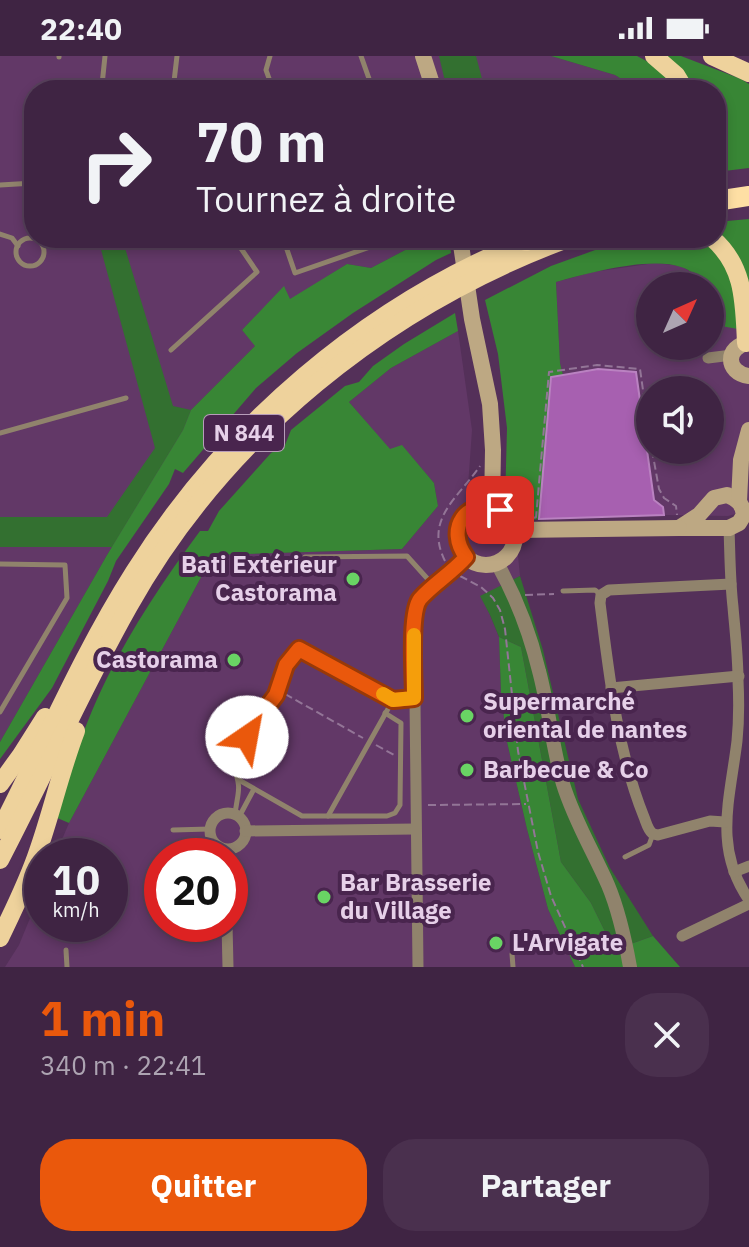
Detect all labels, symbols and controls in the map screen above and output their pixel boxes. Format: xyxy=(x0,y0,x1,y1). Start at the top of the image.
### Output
text: 22:40 xyxy=(40,9,122,48)
text: 70 m xyxy=(196,105,326,177)
icon: right xyxy=(64,112,168,216)
text: Tournez à droite xyxy=(196,175,456,222)
north arrow xyxy=(636,272,724,360)
map controls xyxy=(636,272,724,464)
button: sound xyxy=(636,376,724,464)
road number: N 844 xyxy=(204,415,284,451)
pin xyxy=(466,476,534,544)
icon: arrive xyxy=(478,488,522,532)
place label: Bati Extérieur Castorama xyxy=(181,548,337,608)
marker: Bati Extérieur Castorama xyxy=(344,570,362,588)
place label: Castorama xyxy=(96,643,218,675)
marker: Castorama xyxy=(225,651,243,669)
place label: Supermarché oriental de nantes xyxy=(483,685,687,745)
position arrow xyxy=(205,695,289,779)
marker: Supermarché oriental de nantes xyxy=(458,707,476,725)
place label: Barbecue & Co xyxy=(483,753,648,785)
marker: Barbecue & Co xyxy=(458,761,476,779)
speed limit sign: 20 xyxy=(144,838,248,942)
text: 10 xyxy=(52,854,100,906)
place label: Bar Brasserie du Village xyxy=(340,866,492,926)
marker: Bar Brasserie du Village xyxy=(315,888,333,906)
text: km/h xyxy=(52,896,100,923)
place label: L'Arvigate xyxy=(512,926,623,958)
marker: L'Arvigate xyxy=(487,934,505,952)
text: 1 min xyxy=(40,987,165,1049)
button: close xyxy=(625,993,709,1077)
text: 340 m · 22:41 xyxy=(40,1048,206,1082)
button: Quitter xyxy=(40,1139,367,1231)
button: Partager xyxy=(383,1139,709,1231)

